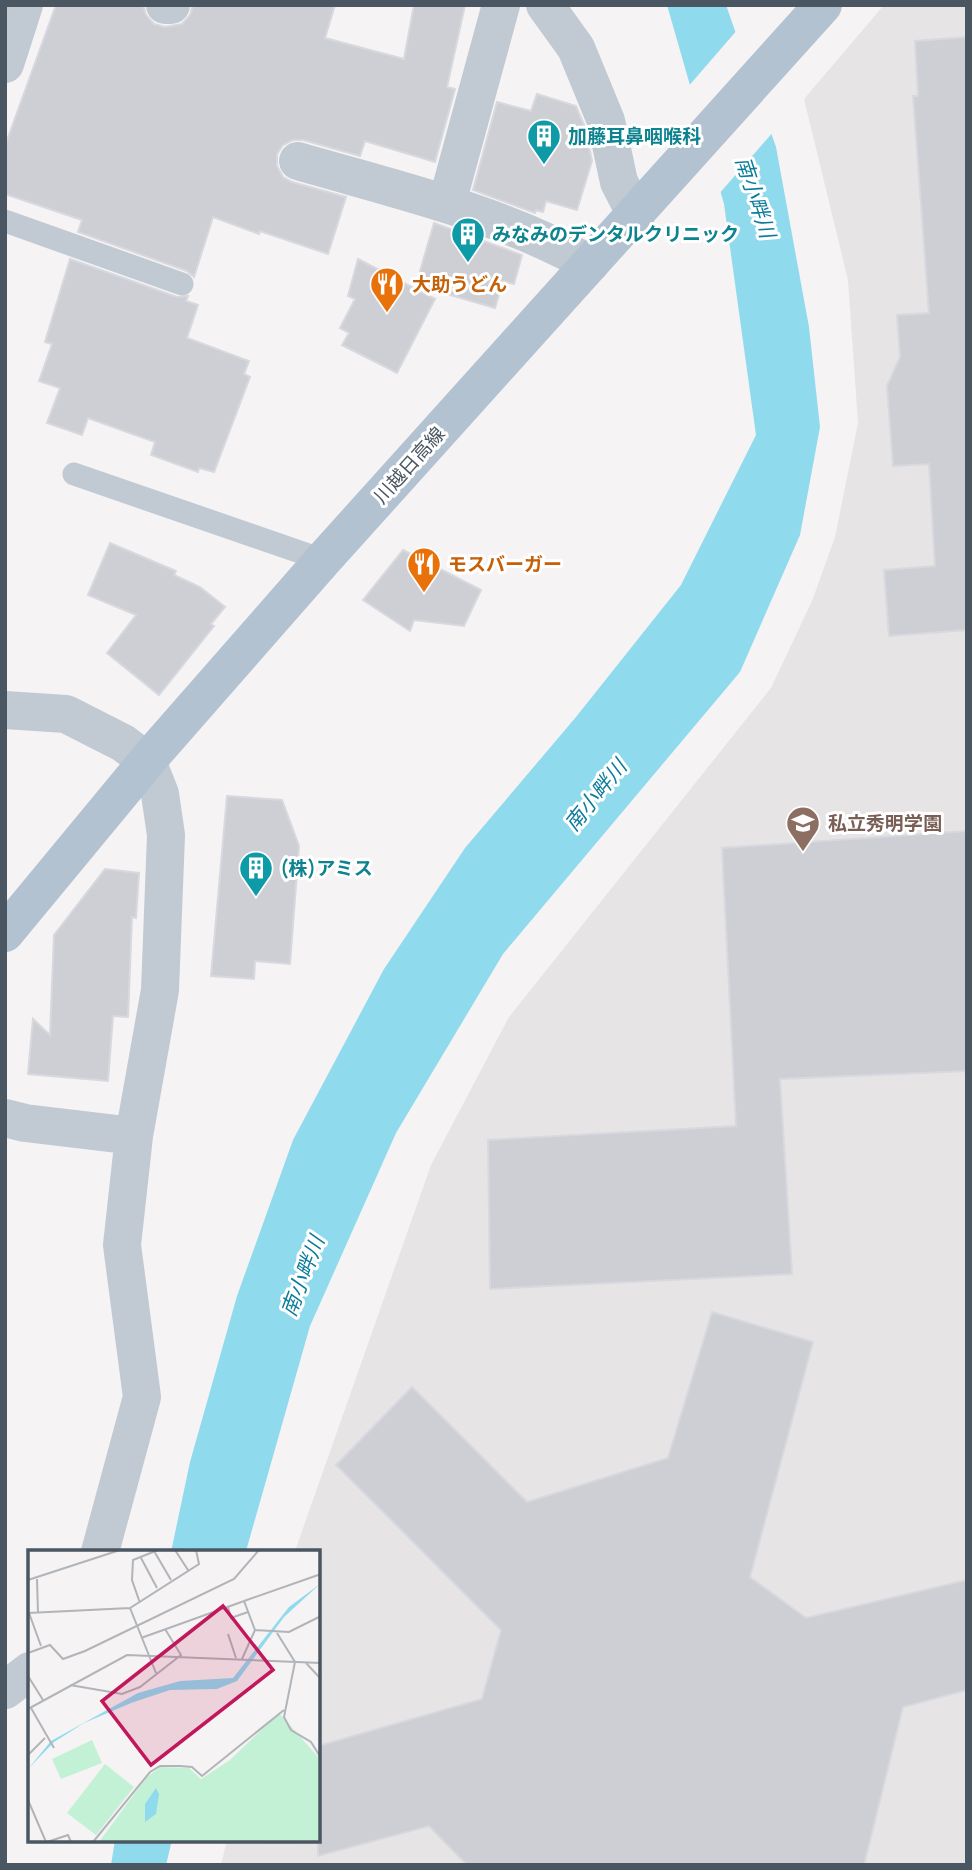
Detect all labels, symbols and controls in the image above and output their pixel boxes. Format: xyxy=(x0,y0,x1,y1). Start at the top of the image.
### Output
building icon: 加藤耳鼻咽喉科 xyxy=(525,117,563,166)
place label: 加藤耳鼻咽喉科 xyxy=(568,123,701,149)
water label: 南小畔川 xyxy=(730,153,783,243)
building icon: みなみのデンタルクリニック xyxy=(449,215,487,264)
place label: みなみのデンタルクリニック xyxy=(492,221,739,247)
restaurant icon: 大助うどん xyxy=(368,265,406,314)
place label: 大助うどん xyxy=(412,271,507,297)
street label: 川越日高線 xyxy=(368,421,450,509)
restaurant icon: モスバーガー xyxy=(405,545,443,594)
place label: モスバーガー xyxy=(448,551,562,577)
water label: 南小畔川 xyxy=(558,752,634,836)
school or university icon: 私立秀明学園 xyxy=(784,804,822,853)
place label: 私立秀明学園 xyxy=(828,810,942,836)
building icon: (株)アミス xyxy=(237,849,275,898)
place label: (株)アミス xyxy=(280,855,373,881)
water label: 南小畔川 xyxy=(274,1230,331,1320)
inset map xyxy=(28,1550,320,1842)

